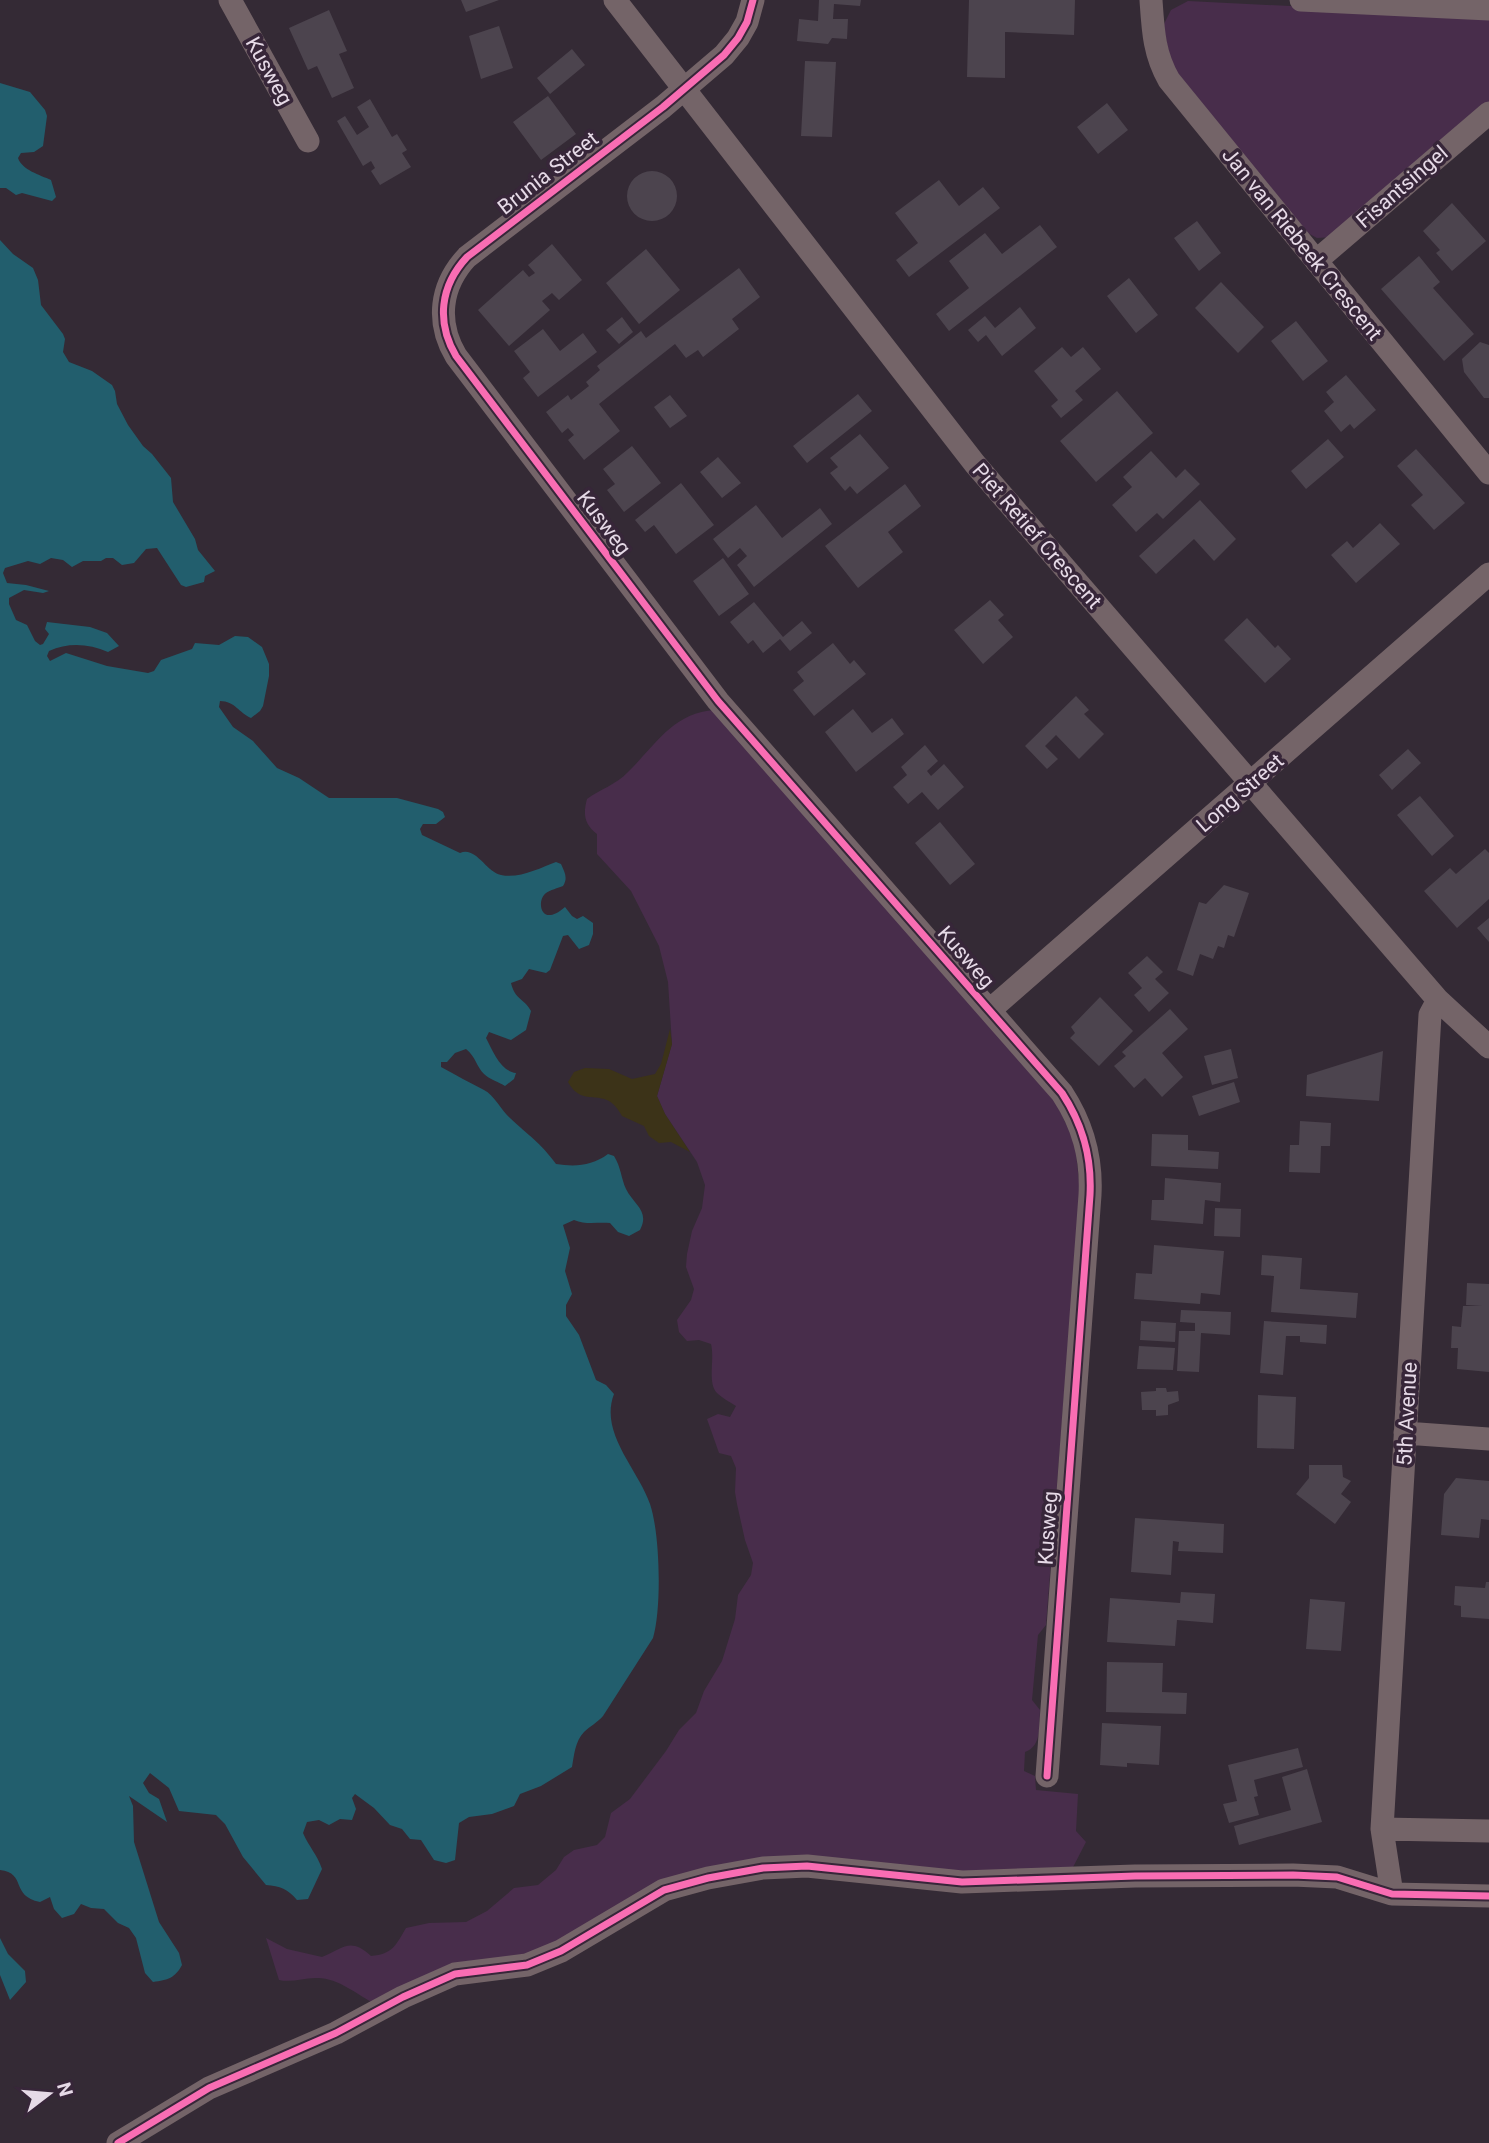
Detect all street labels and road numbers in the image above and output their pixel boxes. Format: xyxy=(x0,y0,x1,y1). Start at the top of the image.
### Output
street label: Kusweg xyxy=(241,33,297,109)
street label: Brunia Street xyxy=(493,126,603,220)
street label: Fisantsingel xyxy=(1351,141,1453,233)
street label: Jan van Riebeek Crescent xyxy=(1217,143,1387,345)
street label: Piet Retief Crescent xyxy=(967,459,1107,614)
street label: Kusweg xyxy=(572,486,636,560)
street label: Long Street xyxy=(1192,749,1288,837)
street label: Kusweg xyxy=(933,921,999,993)
street label: 5th Avenue xyxy=(1392,1361,1422,1467)
street label: Kusweg xyxy=(1033,1490,1063,1566)

